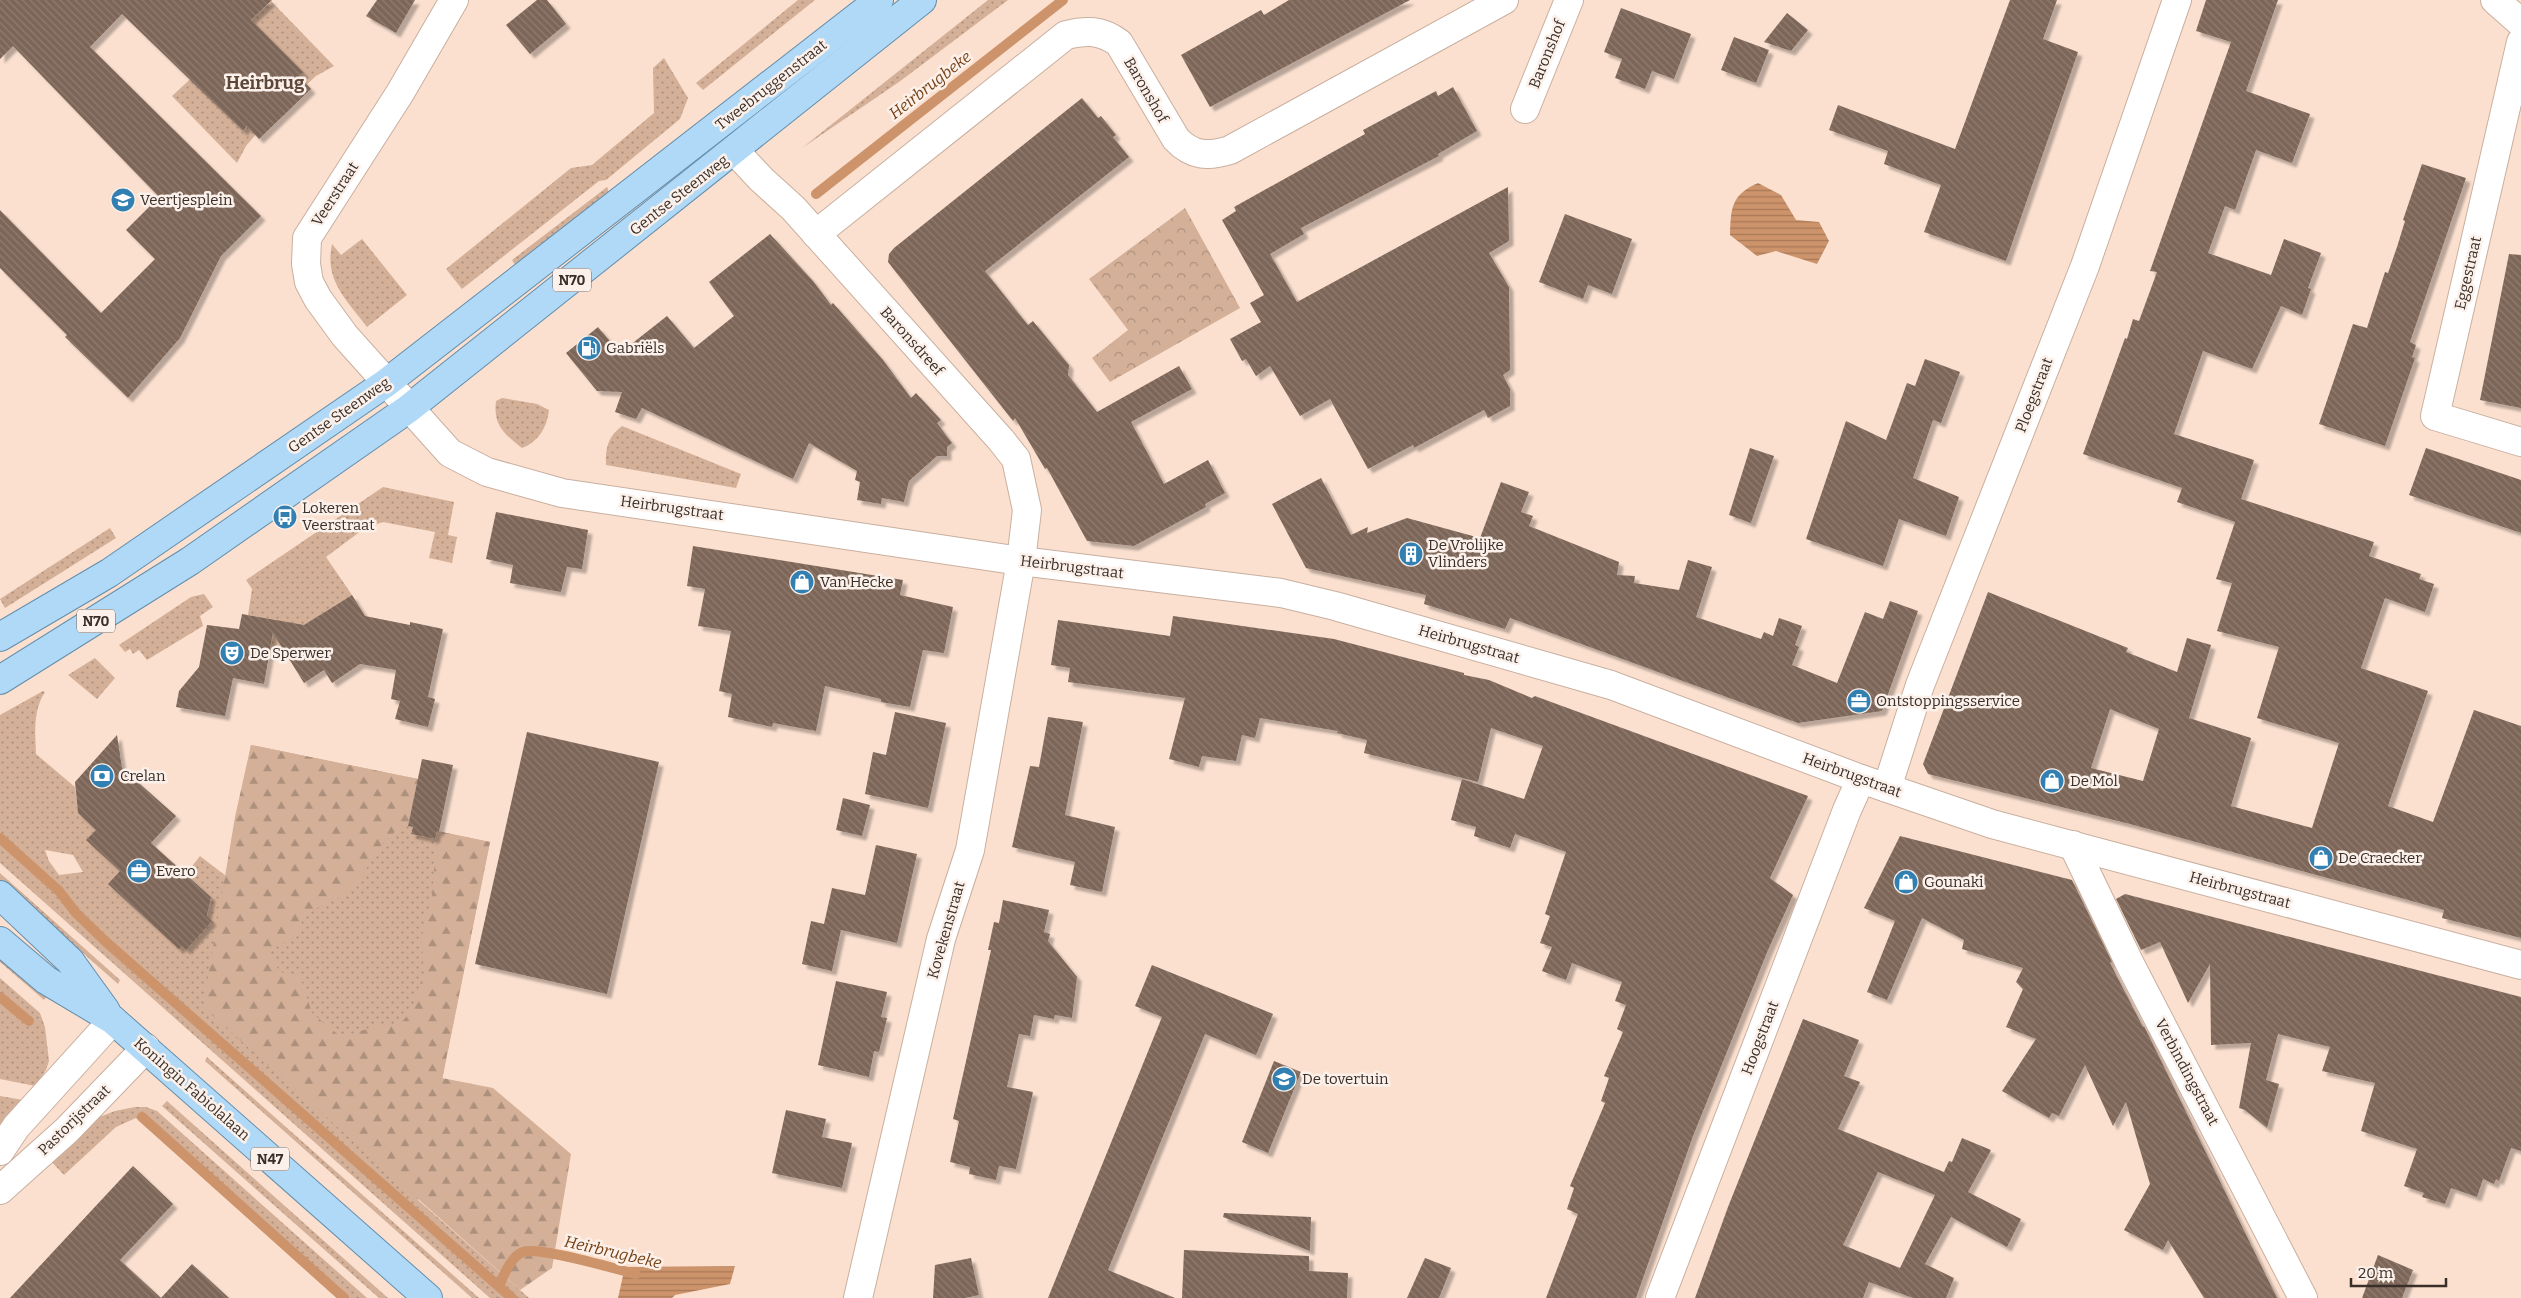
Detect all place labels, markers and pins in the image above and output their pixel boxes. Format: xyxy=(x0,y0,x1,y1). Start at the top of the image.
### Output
school or university icon: Veertjesplein xyxy=(110,187,136,213)
place label: Veertjesplein xyxy=(140,191,233,209)
fuel station icon: Gabriëls xyxy=(576,335,602,361)
place label: Gabriëls xyxy=(606,339,664,357)
place label: Lokeren Veerstraat xyxy=(302,499,375,534)
bus stop icon: Lokeren Veerstraat xyxy=(272,504,298,530)
place label: De Vrolijke Vlinders xyxy=(1428,536,1504,571)
building icon: De Vrolijke Vlinders xyxy=(1398,541,1424,567)
shop icon: Van Hecke xyxy=(789,569,815,595)
place label: Van Hecke xyxy=(820,573,893,591)
theatre icon: De Sperwer xyxy=(219,640,245,666)
place label: De Sperwer xyxy=(250,644,331,662)
office icon: Ontstoppingsservice xyxy=(1846,688,1872,714)
place label: Ontstoppingsservice xyxy=(1876,692,2020,710)
bank icon: Crelan xyxy=(89,763,115,789)
place label: Crelan xyxy=(120,767,166,785)
shop icon: De Mol xyxy=(2039,768,2065,794)
place label: De Mol xyxy=(2070,772,2118,790)
shop icon: De Craecker xyxy=(2308,845,2334,871)
place label: De Craecker xyxy=(2338,849,2422,867)
office icon: Evero xyxy=(126,858,152,884)
place label: Evero xyxy=(156,862,196,880)
shop icon: Gounaki xyxy=(1893,869,1919,895)
place label: Gounaki xyxy=(1924,873,1984,891)
school or university icon: De tovertuin xyxy=(1271,1066,1297,1092)
place label: De tovertuin xyxy=(1302,1070,1389,1088)

